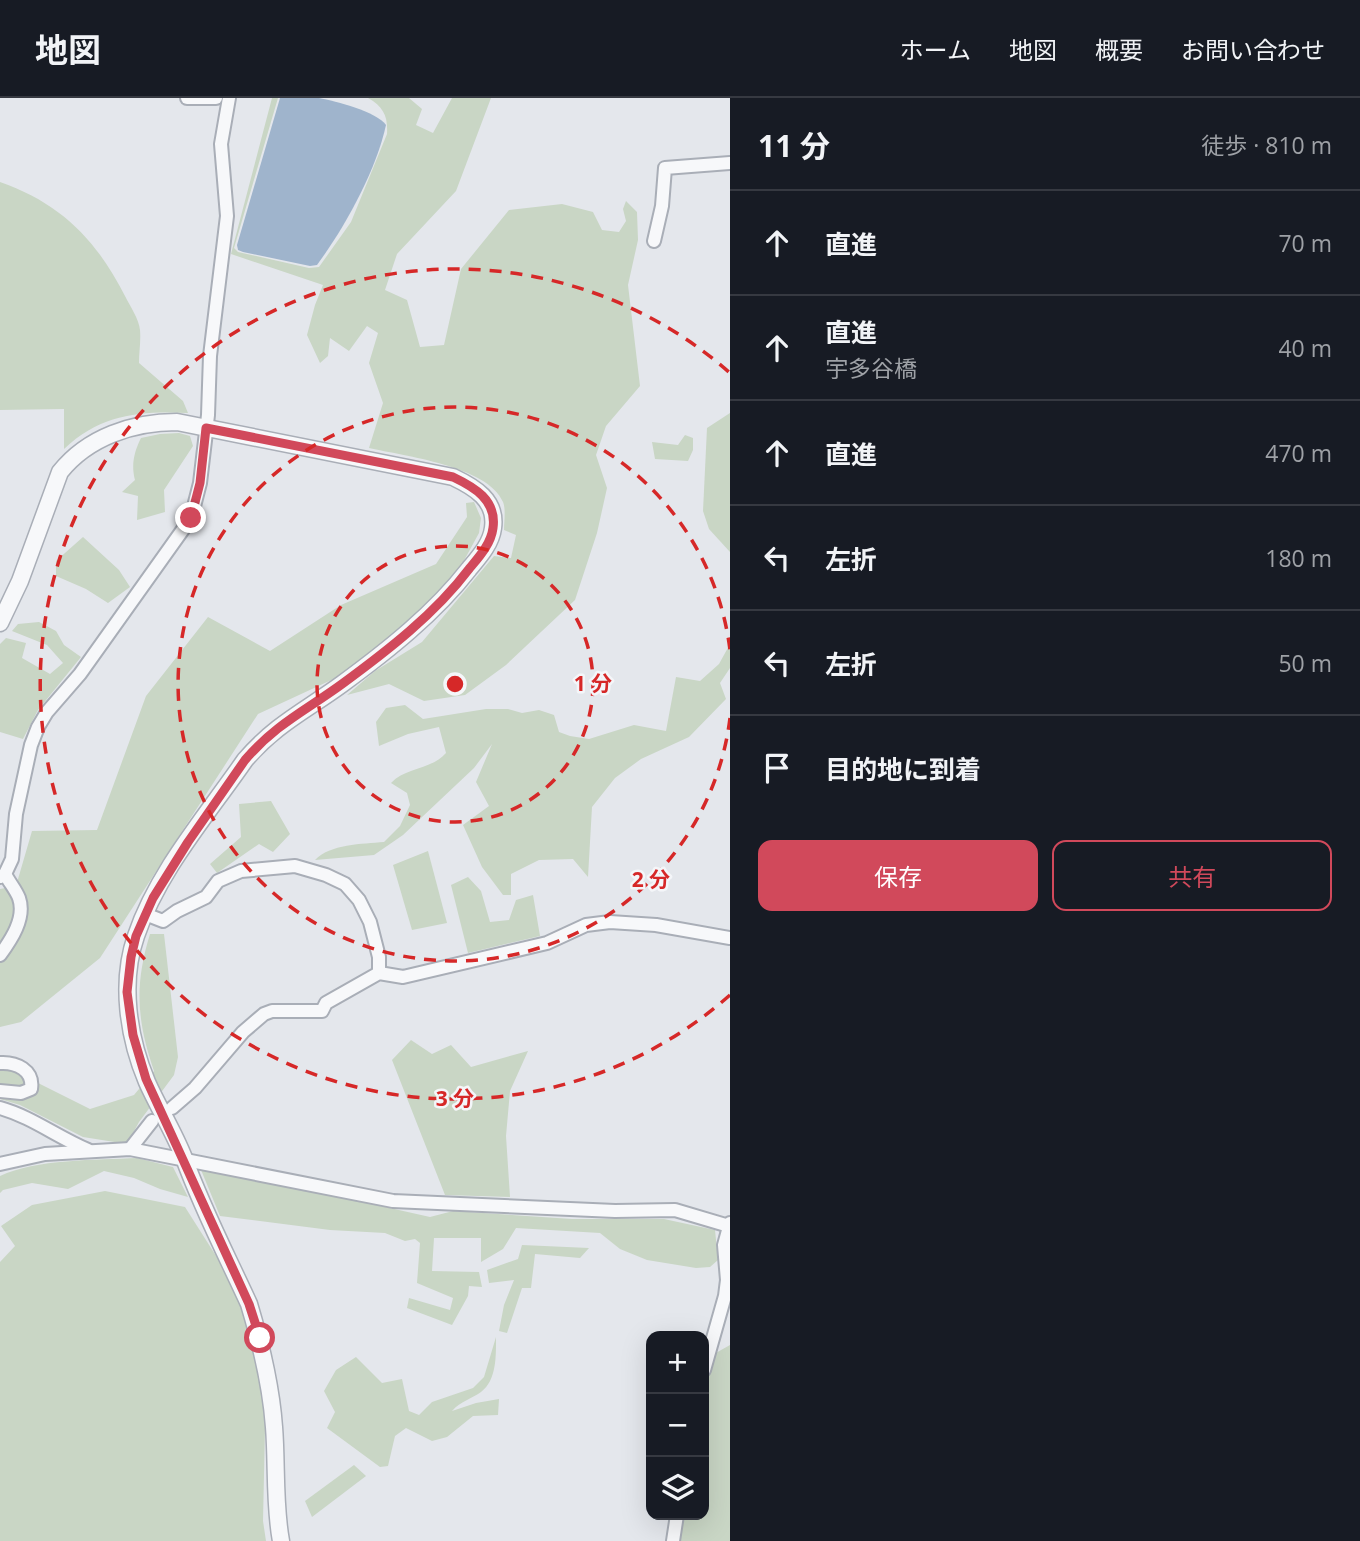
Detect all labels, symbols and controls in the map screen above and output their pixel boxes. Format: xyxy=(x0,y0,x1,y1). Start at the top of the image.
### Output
text: 地図 xyxy=(35,27,101,72)
text: ホーム xyxy=(900,33,971,66)
text: 地図 xyxy=(1009,33,1057,66)
text: 概要 xyxy=(1095,33,1143,66)
text: お問い合わせ xyxy=(1181,33,1325,66)
text: 11 分 xyxy=(758,125,830,166)
text: 徒歩 · 810 m xyxy=(1201,129,1332,161)
icon: ahead xyxy=(758,224,796,262)
text: 直進 xyxy=(825,226,877,262)
text: 70 m xyxy=(1278,227,1332,259)
text: 直進 xyxy=(825,314,877,350)
icon: ahead xyxy=(758,329,796,367)
text: 40 m xyxy=(1278,332,1332,364)
text: 宇多谷橋 xyxy=(825,352,917,384)
icon: ahead xyxy=(758,434,796,472)
text: 直進 xyxy=(825,436,877,472)
text: 470 m xyxy=(1265,437,1332,469)
route end xyxy=(175,502,206,533)
icon: left xyxy=(758,539,796,577)
text: 左折 xyxy=(825,541,877,577)
text: 180 m xyxy=(1265,542,1332,574)
icon: left xyxy=(758,644,796,682)
text: 左折 xyxy=(825,646,877,682)
text: 50 m xyxy=(1278,647,1332,679)
text: 1 分 xyxy=(574,669,612,697)
centre of rings xyxy=(443,672,467,696)
icon: arrive xyxy=(758,749,796,787)
text: 目的地に到着 xyxy=(825,751,981,787)
button: 保存 xyxy=(758,840,1038,911)
button: 共有 xyxy=(1052,840,1332,911)
text: 2 分 xyxy=(632,865,670,893)
text: 3 分 xyxy=(436,1084,474,1112)
route start xyxy=(244,1322,275,1353)
map controls xyxy=(646,1331,709,1520)
button: + xyxy=(646,1331,709,1394)
button: − xyxy=(646,1394,709,1457)
button: layers xyxy=(646,1457,709,1520)

